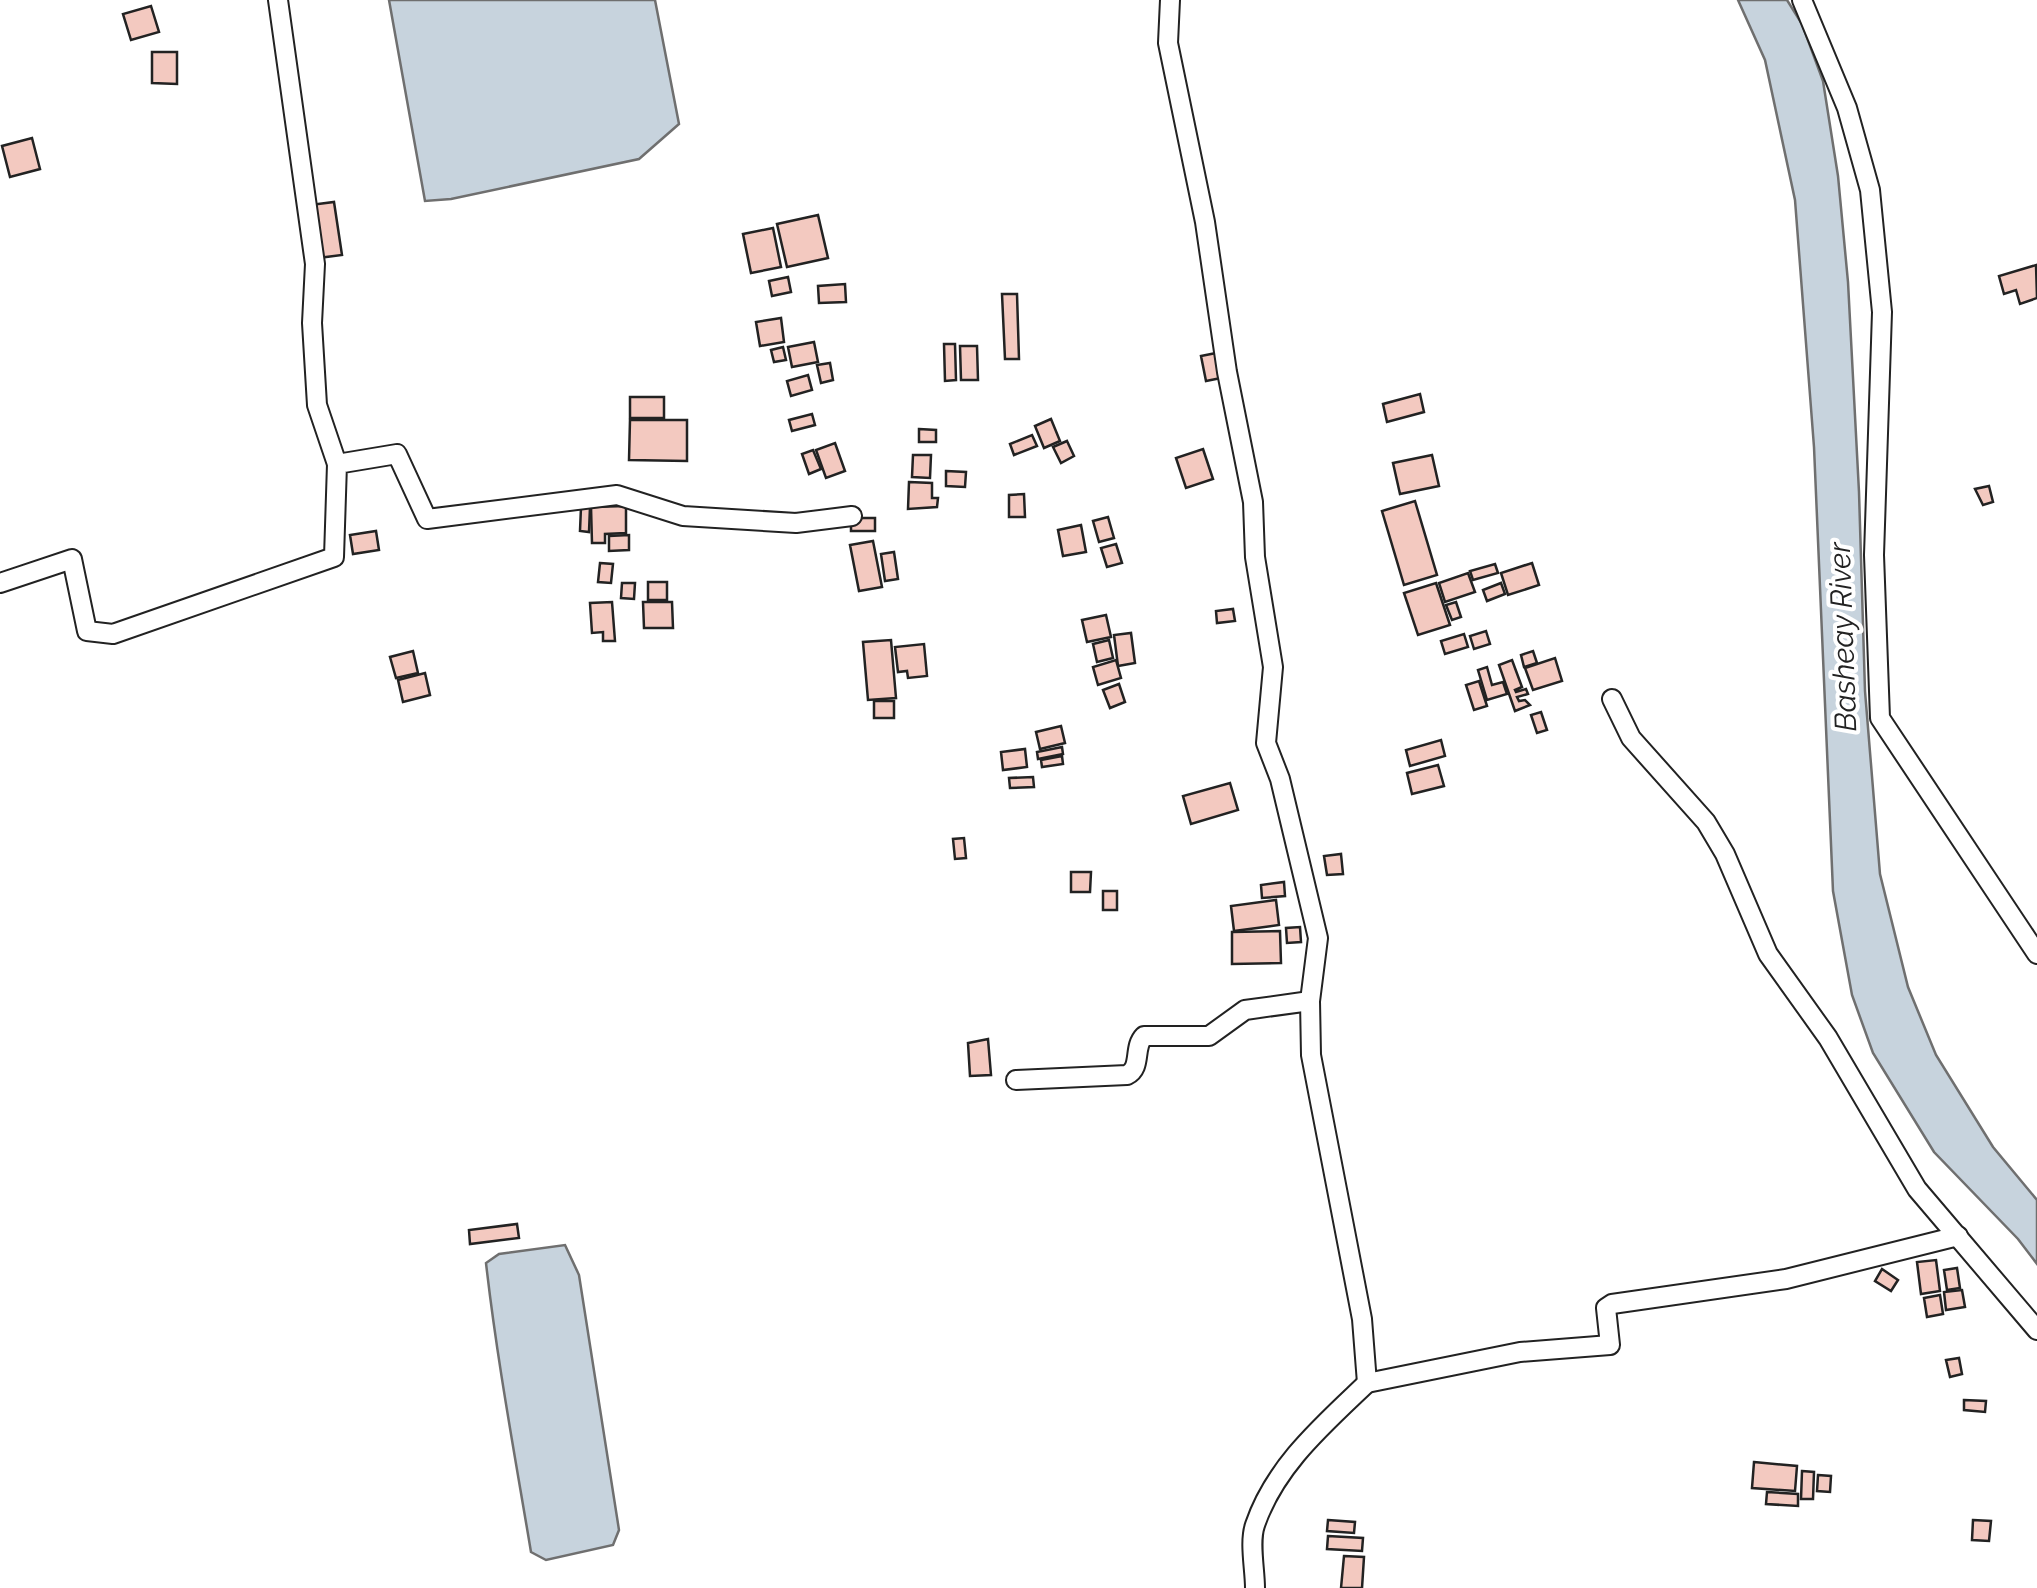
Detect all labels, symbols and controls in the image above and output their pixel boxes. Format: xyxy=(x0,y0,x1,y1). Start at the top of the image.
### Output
water label: Basheay River xyxy=(1822,540,1863,732)

